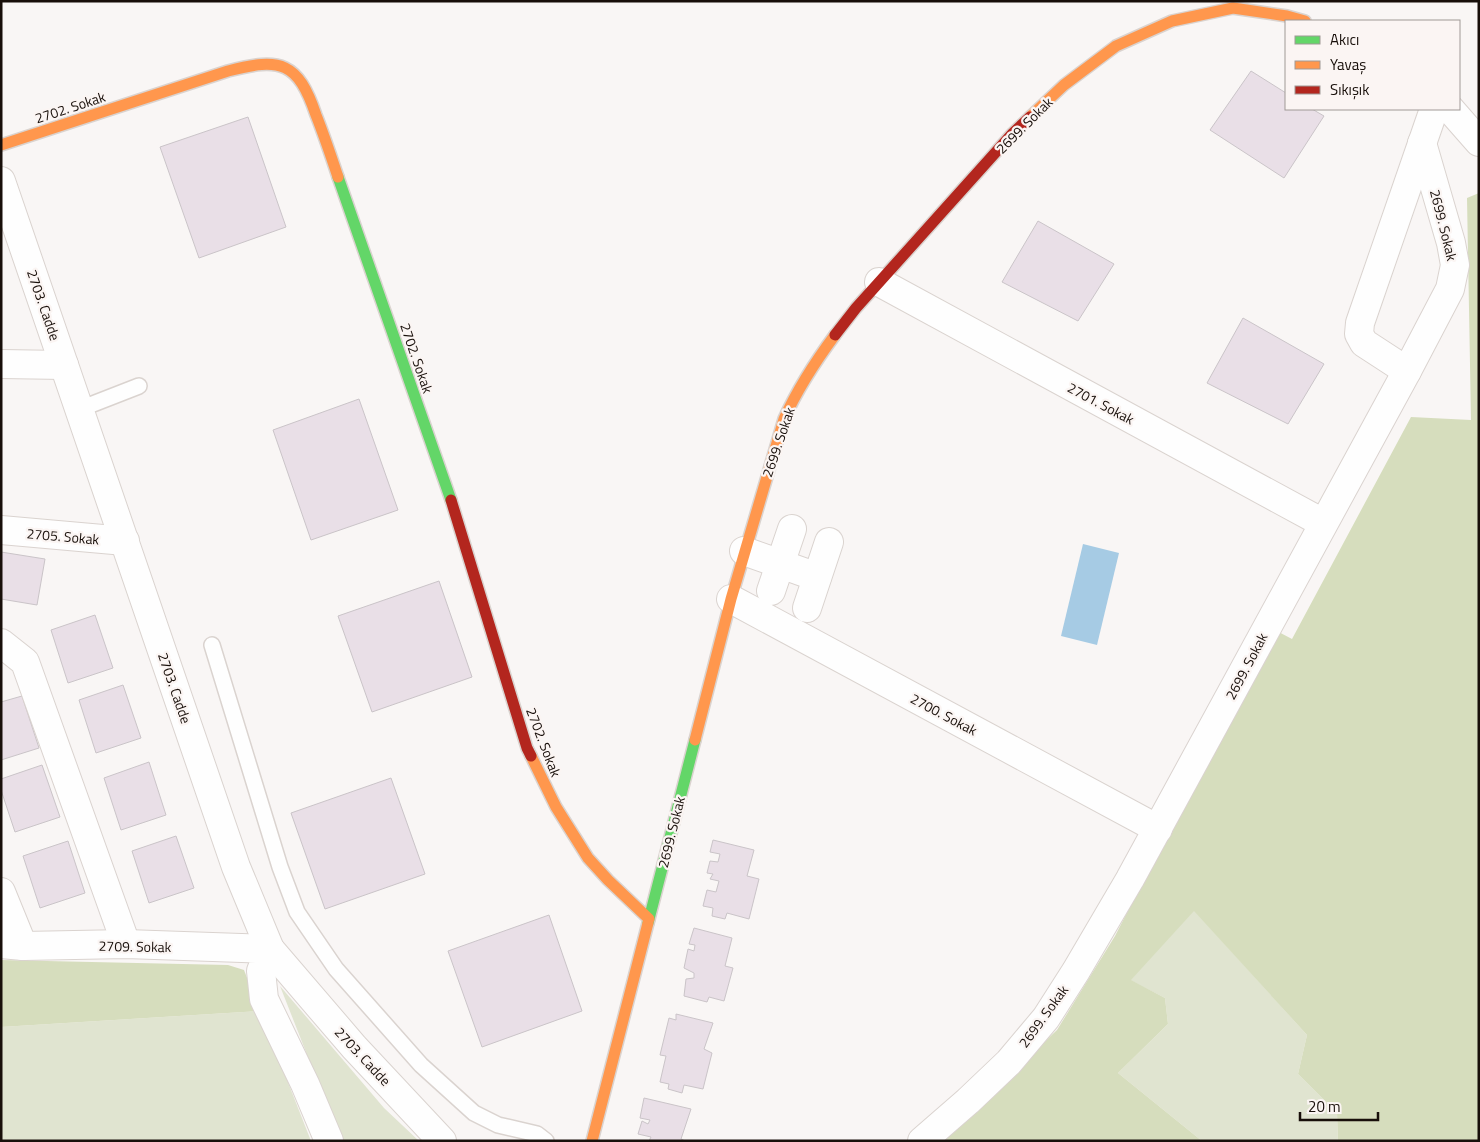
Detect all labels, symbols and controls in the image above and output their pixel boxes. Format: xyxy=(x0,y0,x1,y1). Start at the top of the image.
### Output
legend xyxy=(1285,20,1460,110)
text: Akıcı xyxy=(1330,28,1359,51)
text: Yavaş xyxy=(1330,53,1366,76)
text: Sıkışık xyxy=(1330,78,1369,101)
street label: 2702. Sokak xyxy=(32,86,108,128)
street label: 2699. Sokak xyxy=(991,92,1057,158)
street label: 2699. Sokak xyxy=(1425,187,1463,263)
street label: 2703. Cadde xyxy=(22,267,66,343)
street label: 2702. Sokak xyxy=(395,320,439,396)
street label: 2701. Sokak xyxy=(1064,377,1138,430)
street label: 2699. Sokak xyxy=(756,404,800,480)
street label: 2705. Sokak xyxy=(26,522,100,550)
street label: 2699. Sokak xyxy=(1220,629,1273,703)
street label: 2703. Cadde xyxy=(153,650,197,726)
street label: 2700. Sokak xyxy=(907,688,981,741)
street label: 2702. Sokak xyxy=(521,704,567,780)
street label: 2699. Sokak xyxy=(652,794,690,870)
street label: 2709. Sokak xyxy=(98,935,172,957)
street label: 2699. Sokak xyxy=(1013,980,1073,1052)
street label: 2703. Cadde xyxy=(330,1022,396,1090)
scale bar xyxy=(1300,1090,1378,1122)
text: 20 m xyxy=(1308,1095,1341,1118)

